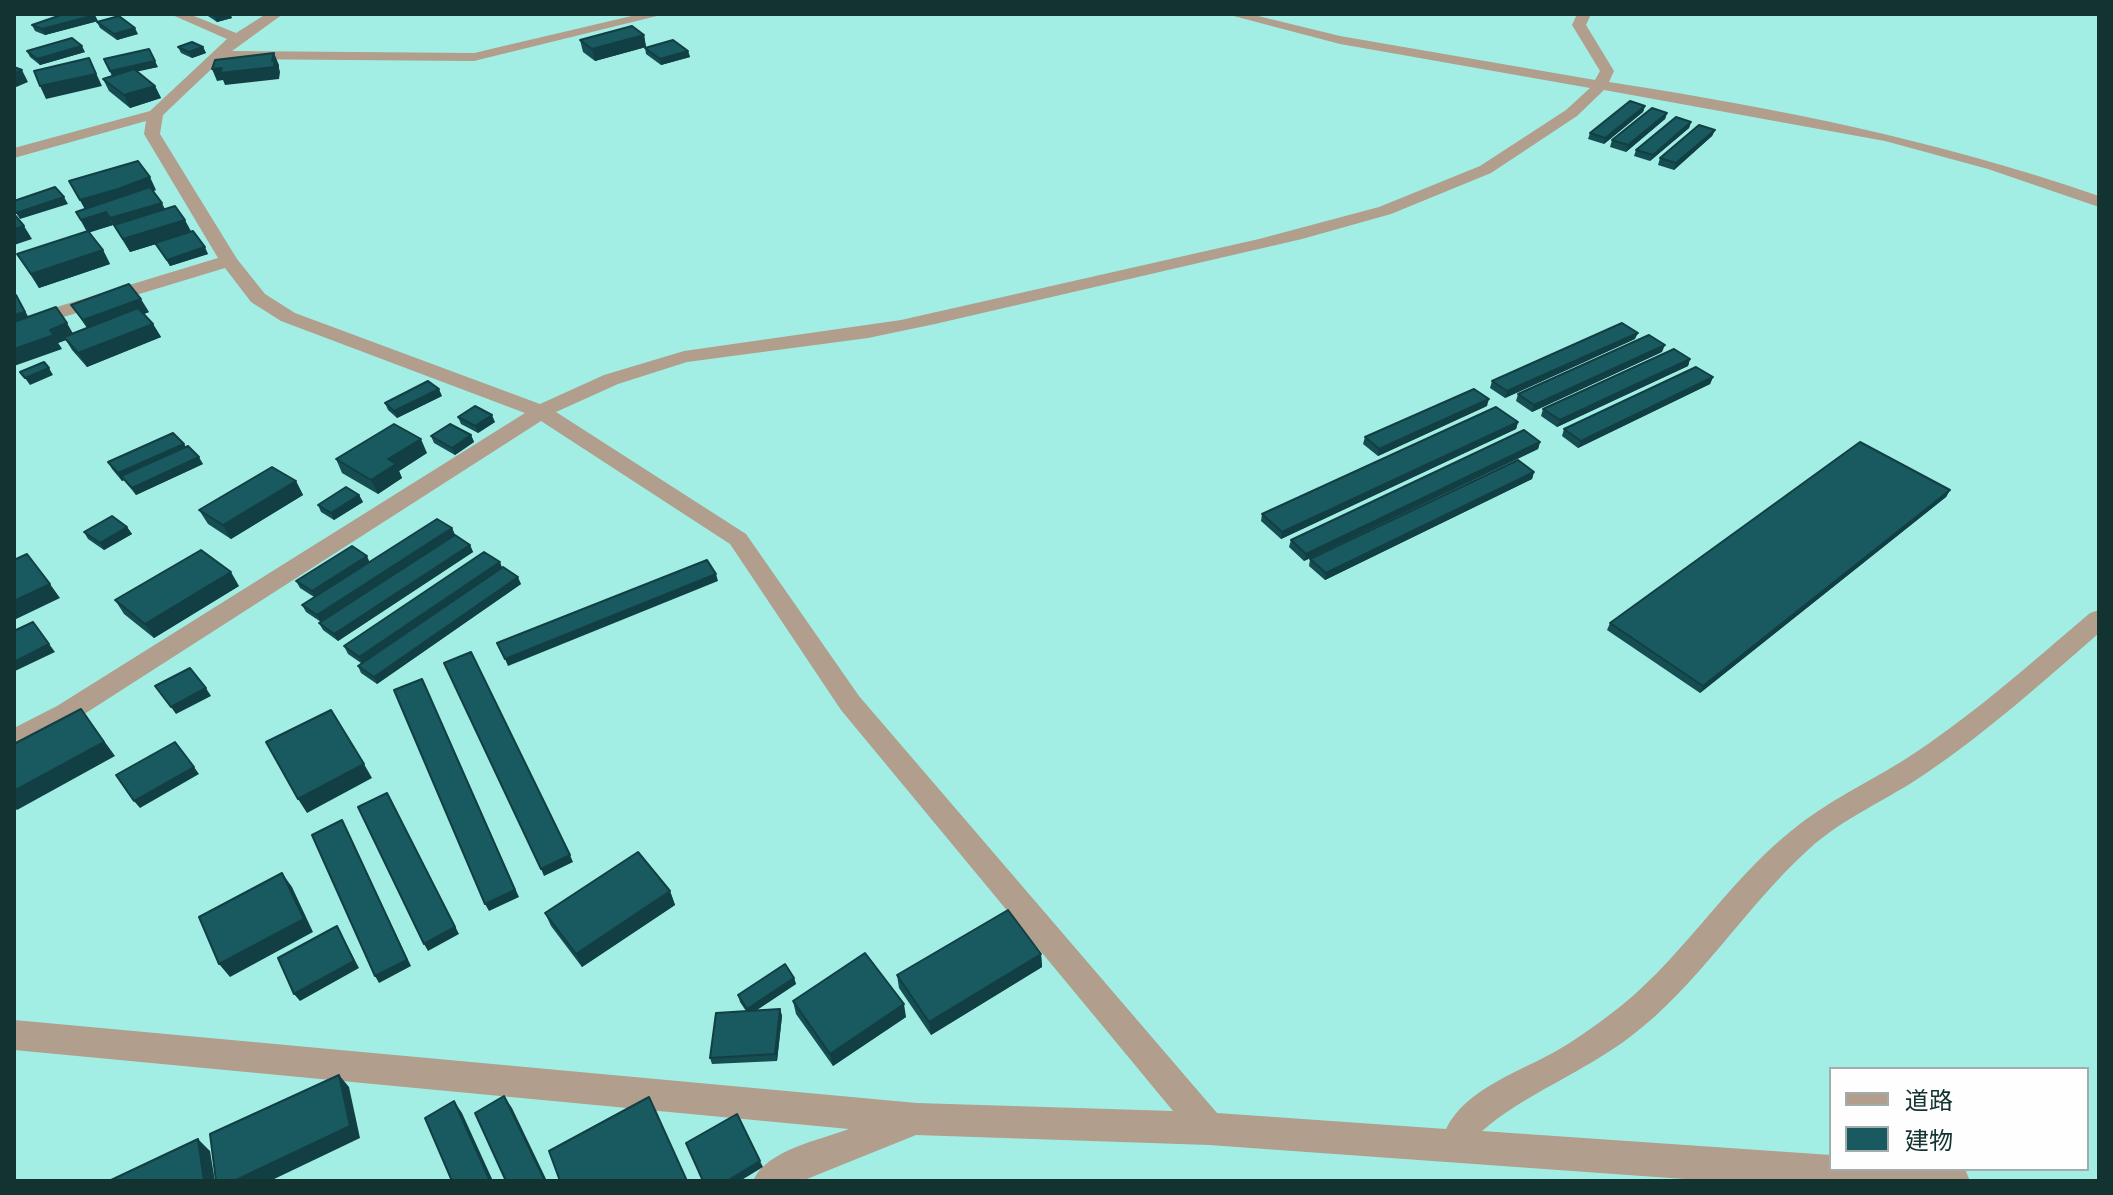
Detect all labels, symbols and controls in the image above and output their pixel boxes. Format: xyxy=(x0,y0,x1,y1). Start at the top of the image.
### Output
legend xyxy=(1829,1067,2089,1171)
text: 道路 xyxy=(1905,1082,1953,1118)
text: 建物 xyxy=(1905,1122,1953,1158)

